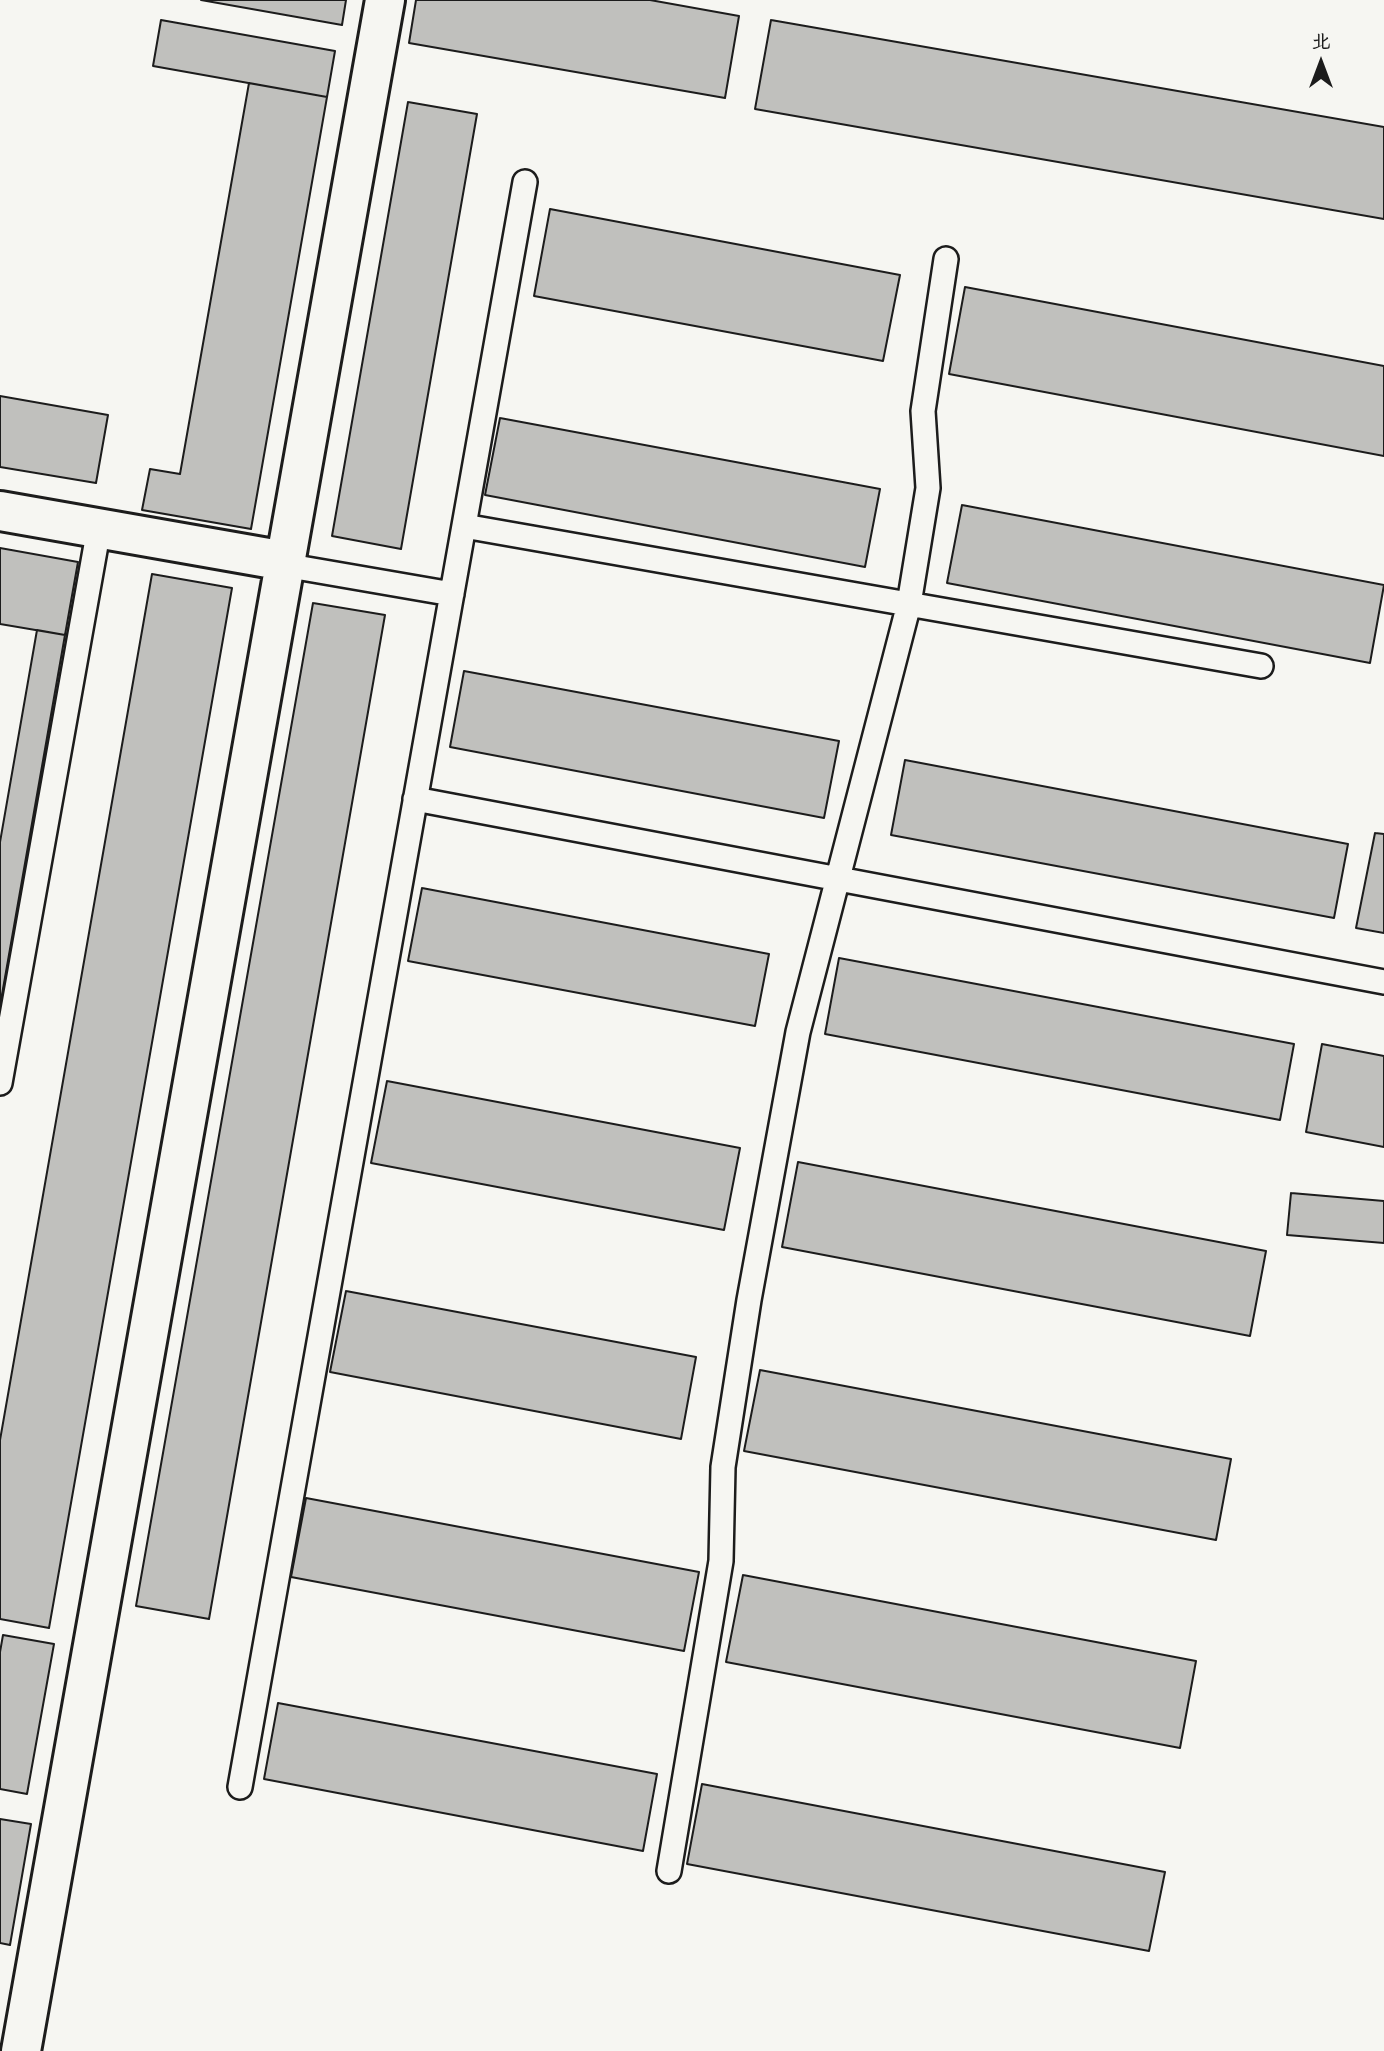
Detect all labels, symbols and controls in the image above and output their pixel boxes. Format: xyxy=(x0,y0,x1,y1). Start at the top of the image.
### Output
north arrow xyxy=(1286,28,1356,98)
text: 北 xyxy=(1311,31,1331,53)

